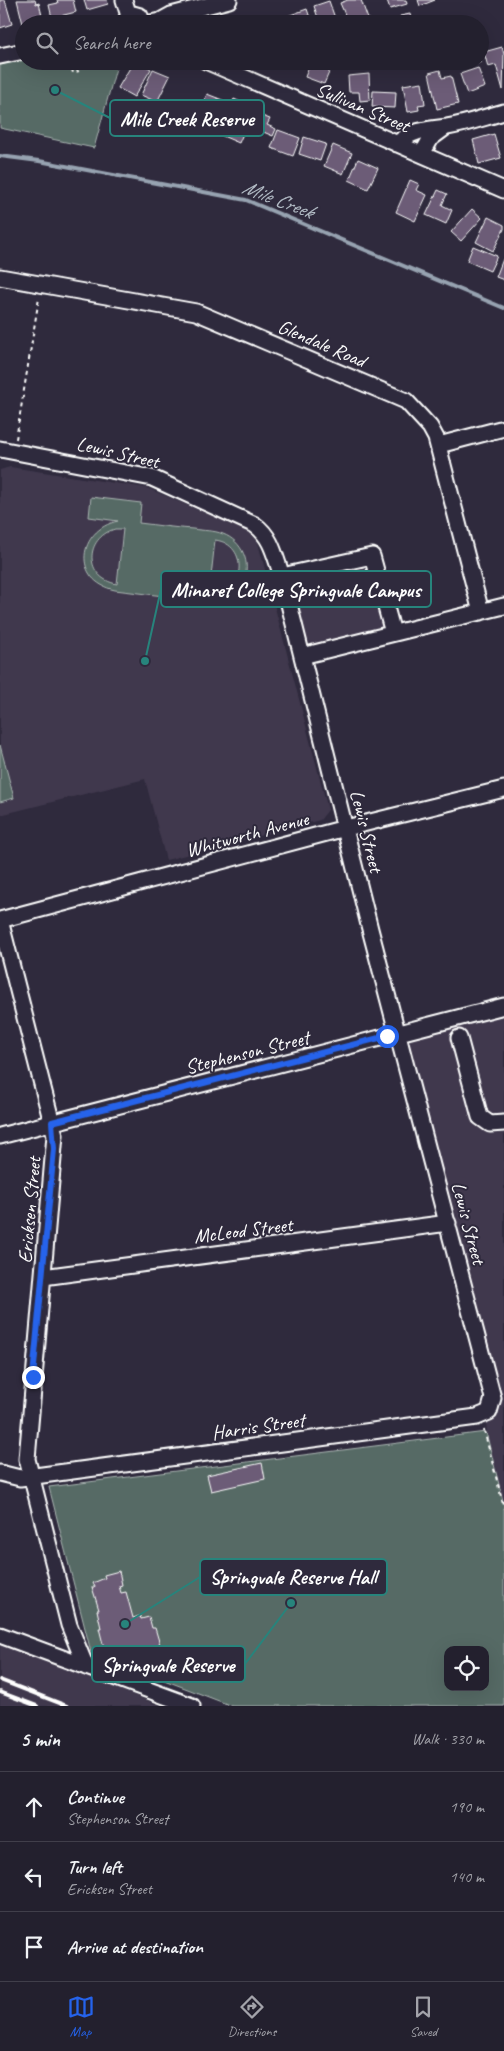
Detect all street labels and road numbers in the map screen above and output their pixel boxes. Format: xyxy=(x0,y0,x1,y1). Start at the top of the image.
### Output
street label: Sullivan Street xyxy=(312,77,416,139)
street label: Glendale Road xyxy=(274,314,372,374)
street label: Lewis Street xyxy=(74,431,164,475)
street label: Lewis Street xyxy=(344,787,389,877)
street label: Whitworth Avenue xyxy=(183,806,313,863)
street label: Stephenson Street xyxy=(183,1024,315,1080)
street label: Ericksen Street xyxy=(12,1154,47,1264)
street label: Lewis Street xyxy=(446,1179,492,1269)
street label: McLeod Street xyxy=(192,1212,296,1249)
street label: Harris Street xyxy=(210,1407,309,1445)

